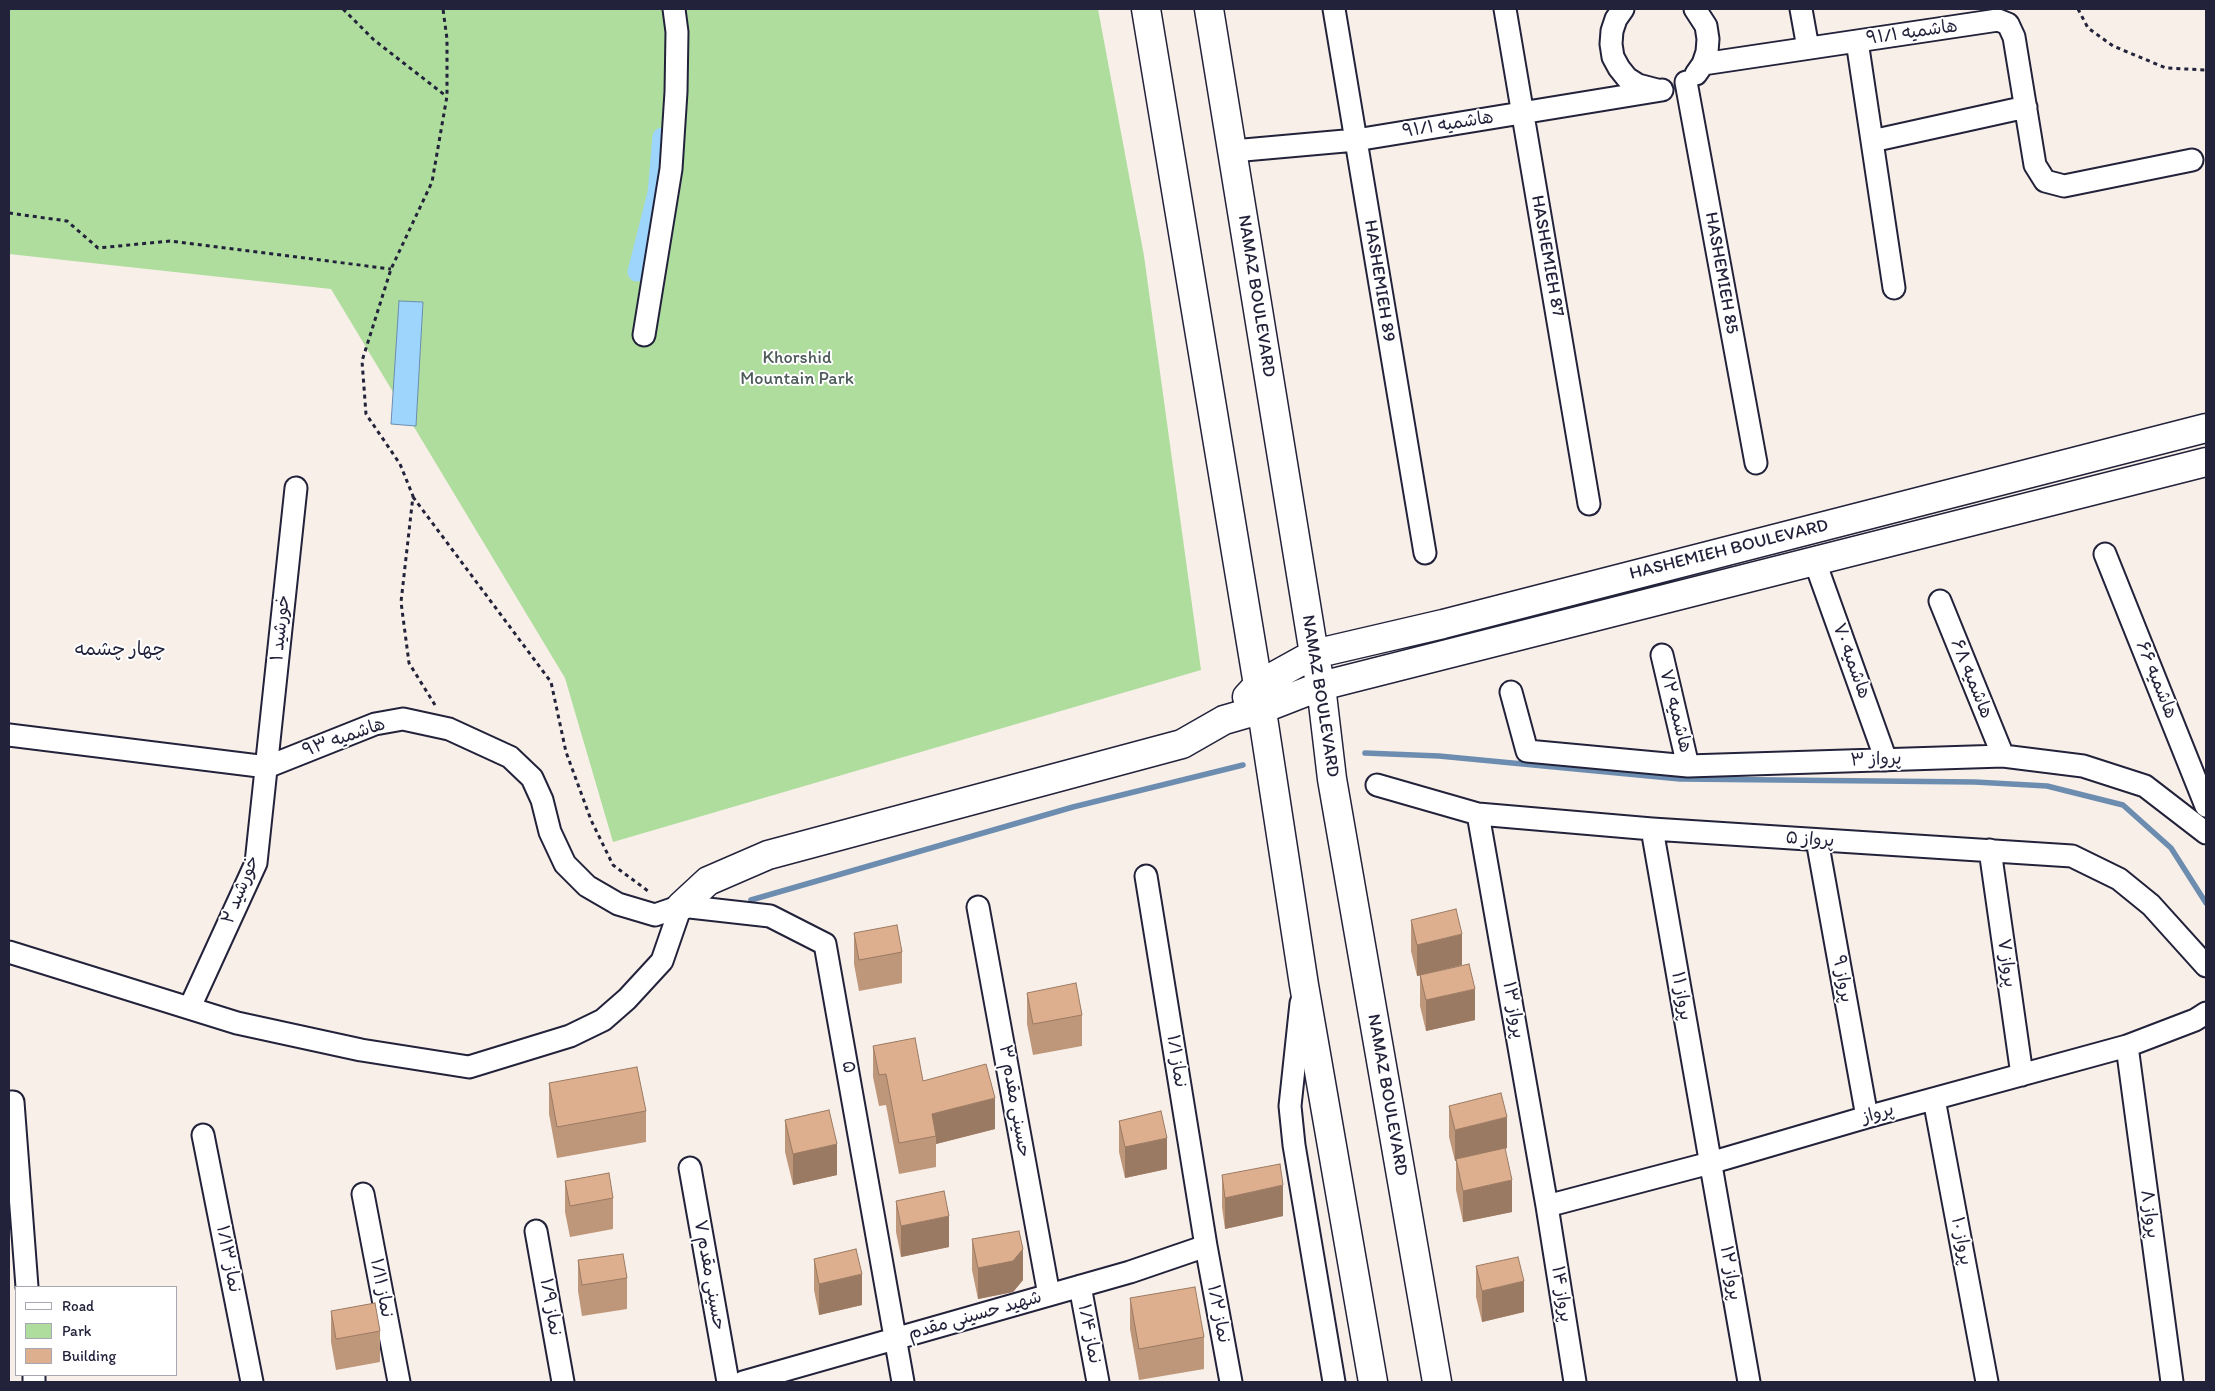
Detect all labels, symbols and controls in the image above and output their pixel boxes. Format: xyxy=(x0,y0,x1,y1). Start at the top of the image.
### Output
street label: هاشمیه ۹۱/۱ xyxy=(1865,16,1959,50)
street label: هاشمیه ۹۱/۱ xyxy=(1401,107,1495,143)
street label: HASHEMIEH 87 xyxy=(1526,194,1568,318)
street label: HASHEMIEH 85 xyxy=(1700,210,1742,336)
street label: NAMAZ BOULEVARD xyxy=(1232,213,1280,379)
street label: HASHEMIEH 89 xyxy=(1359,218,1399,344)
park label: Khorshid Mountain Park xyxy=(740,347,854,389)
street label: HASHEMIEH BOULEVARD xyxy=(1627,515,1831,585)
street label: خورشید ۱ xyxy=(267,594,295,662)
street label: NAMAZ BOULEVARD xyxy=(1296,613,1344,779)
street label: هاشمیه ۷۰ xyxy=(1827,620,1875,702)
street label: هاشمیه ۶۸ xyxy=(1945,636,1997,722)
street label: هاشمیه ۶۶ xyxy=(2131,638,2181,722)
district label: چهار چشمه xyxy=(74,639,166,661)
street label: هاشمیه ۷۲ xyxy=(1654,667,1696,755)
street label: هاشمیه ۹۳ xyxy=(300,714,388,762)
street label: پرواز ۳ xyxy=(1850,748,1902,772)
street label: پرواز ۵ xyxy=(1785,828,1835,852)
street label: خورشید ۲ xyxy=(217,853,265,927)
street label: پرواز ۷ xyxy=(1992,937,2020,989)
street label: پرواز ۹ xyxy=(1827,954,1857,1004)
street label: پرواز ۱۱ xyxy=(1666,970,1696,1022)
street label: پرواز ۱۳ xyxy=(1497,980,1529,1040)
street label: NAMAZ BOULEVARD xyxy=(1362,1012,1412,1178)
street label: نماز ۱/۱ xyxy=(1161,1033,1191,1089)
street label: حسینی مقدم ۳ xyxy=(993,1043,1035,1159)
street label: ۵ xyxy=(836,1059,860,1075)
street label: پرواز xyxy=(1859,1099,1897,1129)
street label: پرواز ۸ xyxy=(2135,1188,2163,1240)
street label: پرواز ۱۰ xyxy=(1946,1215,1976,1267)
street label: حسینی مقدم ۷ xyxy=(689,1218,729,1332)
street label: نماز ۱/۱۳ xyxy=(211,1224,245,1294)
street label: پرواز ۱۲ xyxy=(1715,1244,1745,1302)
street label: نماز ۱/۱۱ xyxy=(365,1257,397,1319)
street label: پرواز ۱۴ xyxy=(1546,1264,1576,1324)
street label: نماز ۱/۹ xyxy=(534,1277,566,1337)
street label: نماز ۱/۲ xyxy=(1202,1283,1234,1345)
legend xyxy=(15,1286,178,1376)
street label: شهید حسینی مقدم xyxy=(906,1287,1044,1345)
text: Road xyxy=(62,1297,94,1315)
street label: نماز ۱/۴ xyxy=(1073,1302,1105,1366)
text: Park xyxy=(62,1322,92,1340)
text: Building xyxy=(62,1347,116,1365)

